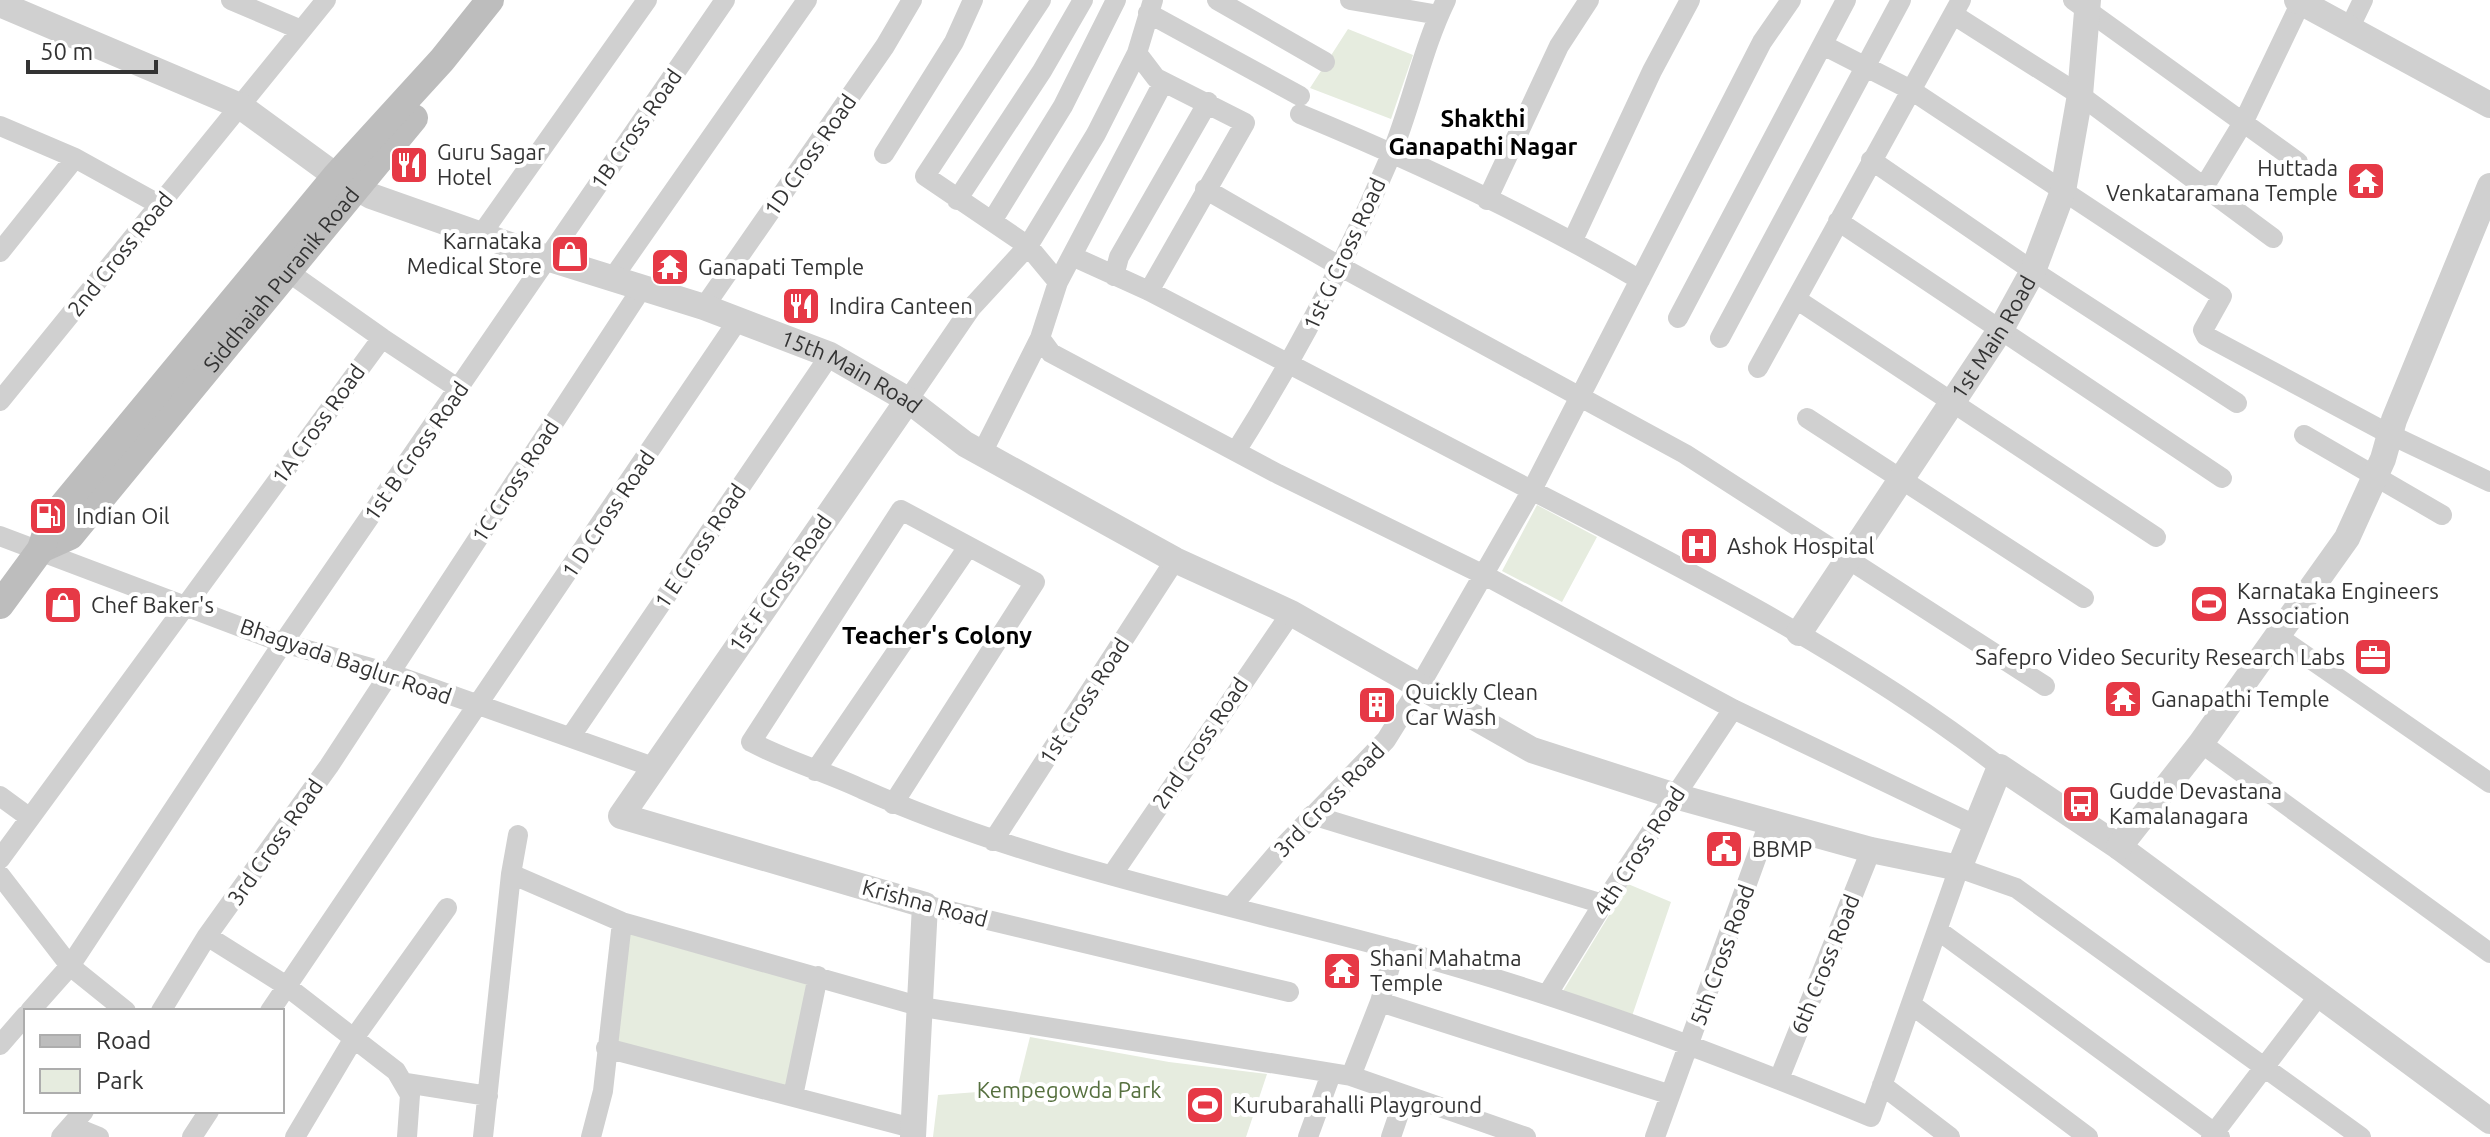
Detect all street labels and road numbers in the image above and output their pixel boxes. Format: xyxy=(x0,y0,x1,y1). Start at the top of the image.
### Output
street label: 1B Cross Road xyxy=(585,64,686,194)
street label: 1D Cross Road xyxy=(758,89,861,220)
street label: 1st G Cross Road xyxy=(1297,174,1390,334)
street label: Siddhaiah Puranik Road xyxy=(198,182,364,376)
street label: 2nd Cross Road xyxy=(62,187,177,321)
street label: 1st Main Road xyxy=(1945,271,2040,403)
street label: 15th Main Road xyxy=(778,325,927,418)
street label: 1A Cross Road xyxy=(266,359,369,488)
street label: 1st B Cross Road xyxy=(358,376,473,525)
street label: 1C Cross Road xyxy=(466,415,563,546)
street label: 1 D Cross Road xyxy=(556,446,659,582)
street label: 1 E Cross Road xyxy=(649,479,750,613)
street label: 1st F Cross Road xyxy=(723,509,836,656)
street label: Bhagyada Baglur Road xyxy=(237,613,455,708)
street label: 1st Cross Road xyxy=(1034,633,1134,768)
street label: 2nd Cross Road xyxy=(1147,673,1253,813)
street label: 3rd Cross Road xyxy=(1268,738,1389,862)
street label: 3rd Cross Road xyxy=(222,774,327,910)
street label: 4th Cross Road xyxy=(1588,782,1689,920)
street label: Krishna Road xyxy=(860,874,991,931)
street label: 5th Cross Road xyxy=(1684,881,1759,1029)
street label: 6th Cross Road xyxy=(1785,890,1864,1037)

